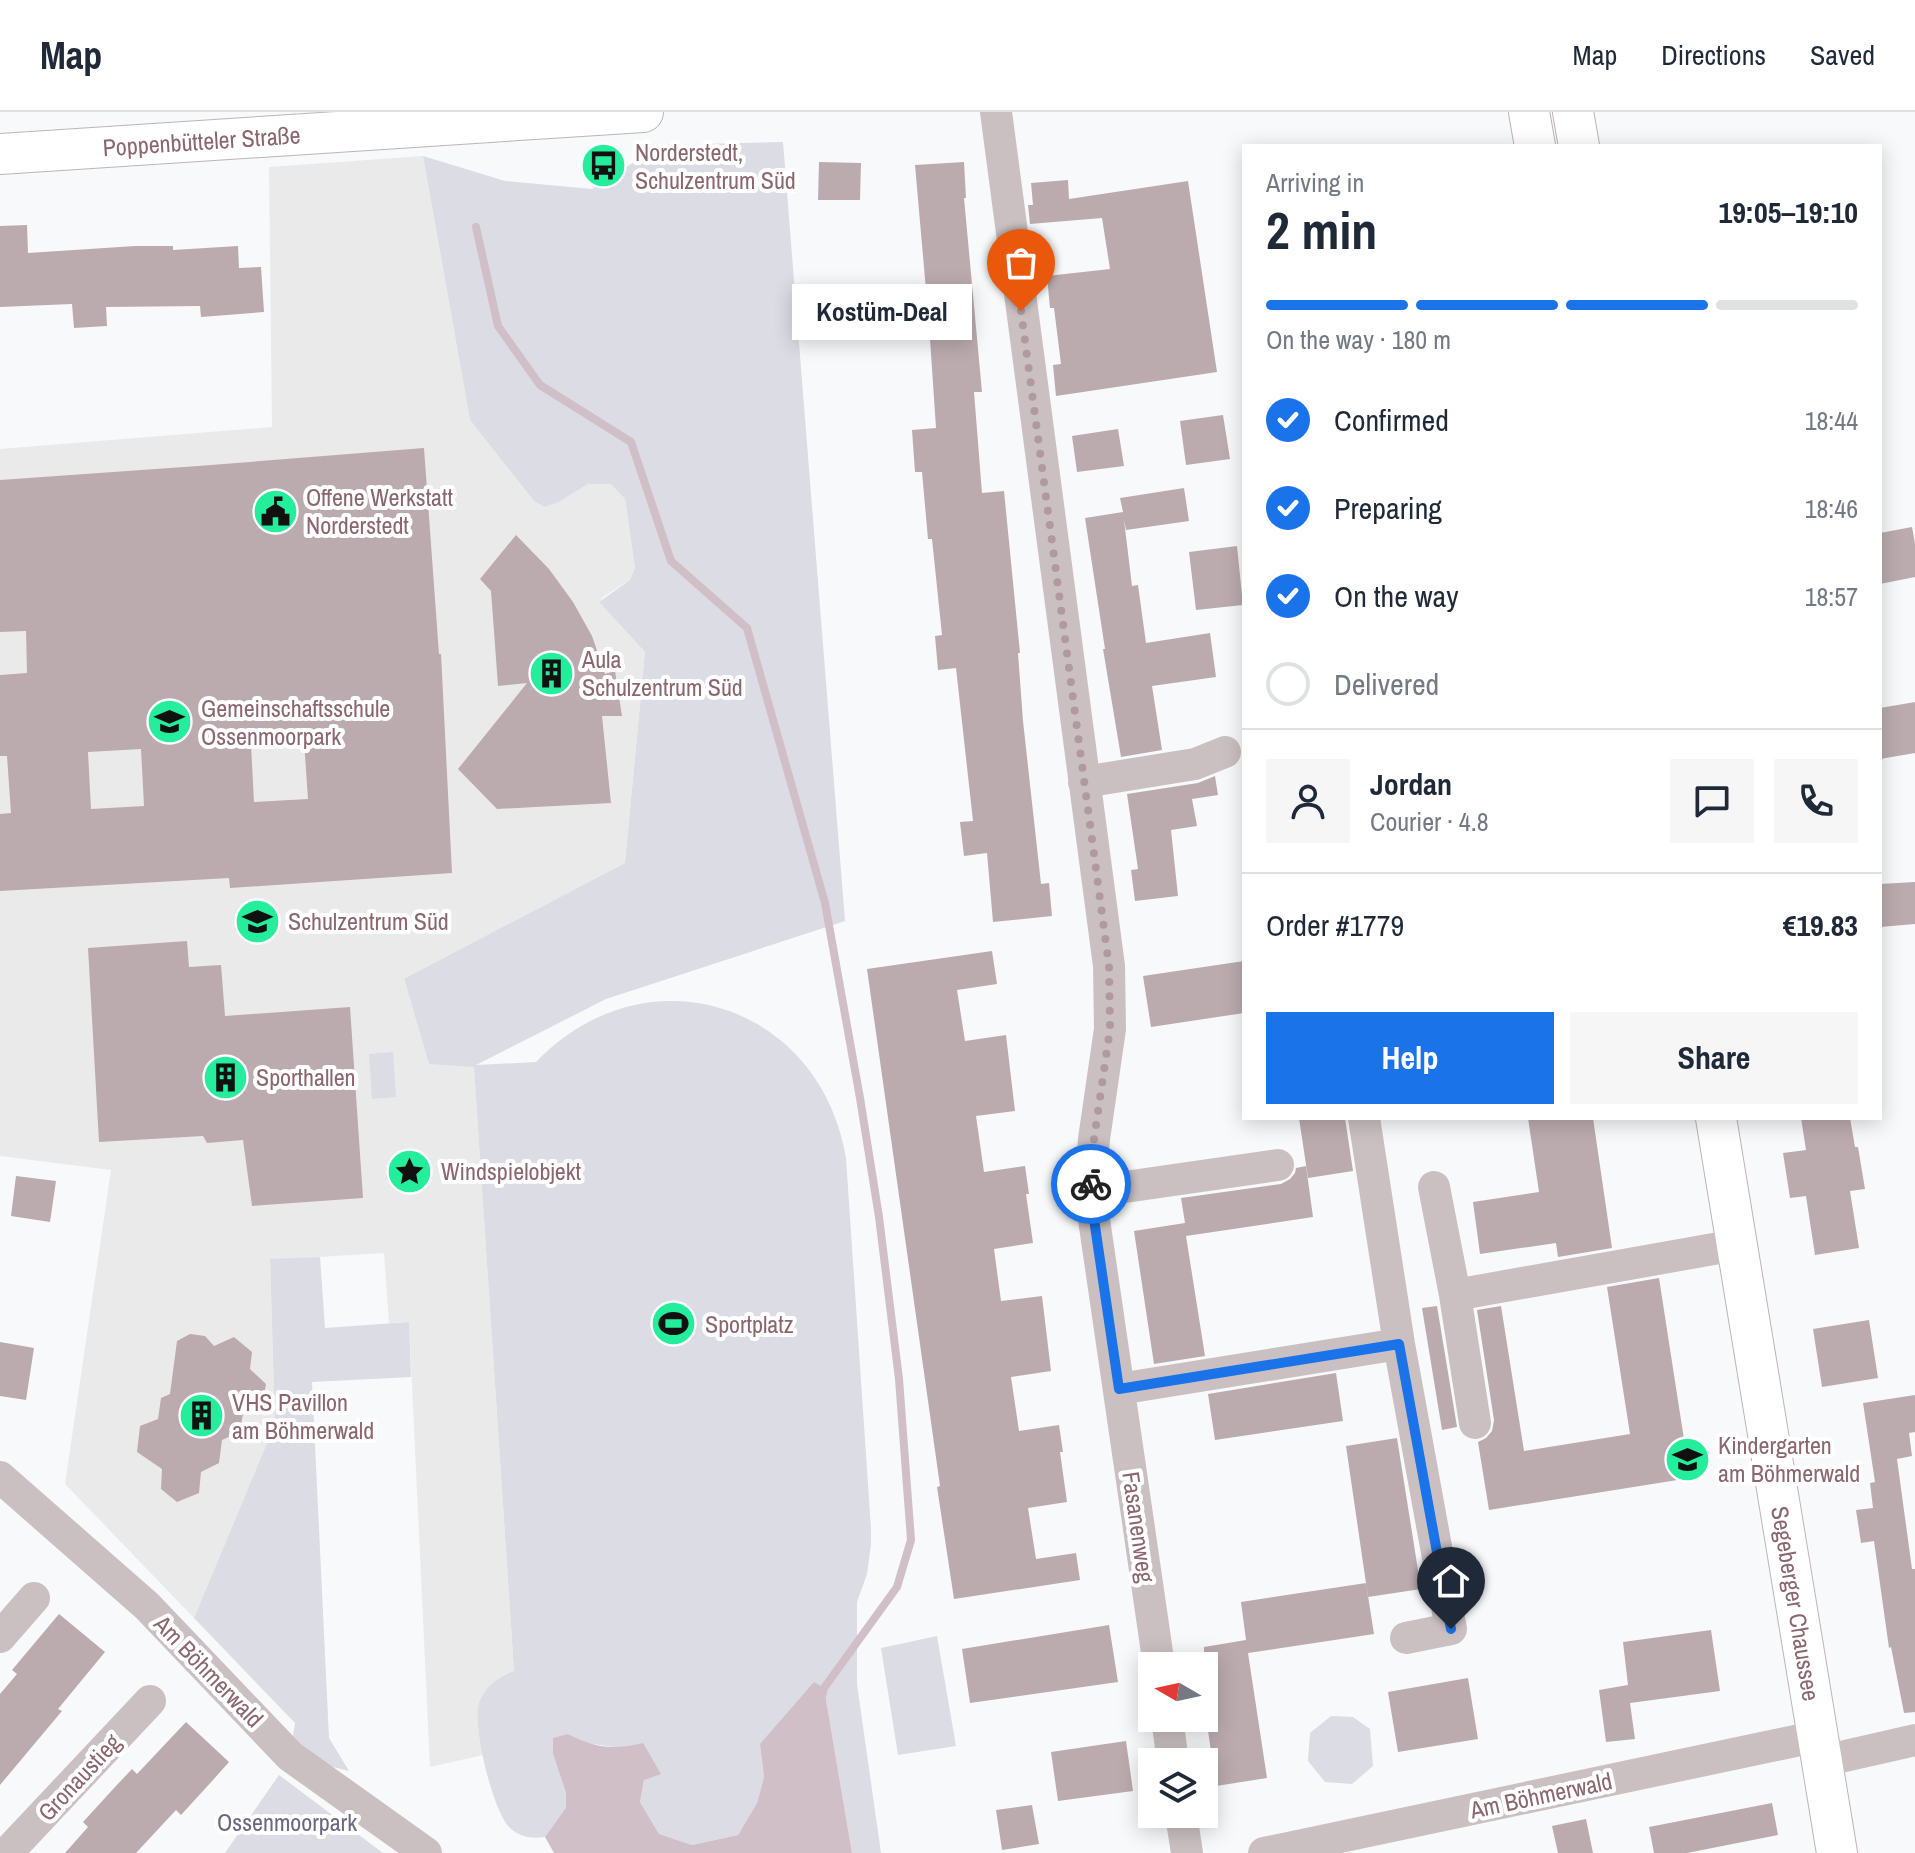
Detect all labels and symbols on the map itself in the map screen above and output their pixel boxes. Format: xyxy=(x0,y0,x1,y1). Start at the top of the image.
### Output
street label: Poppenbütteler Straße xyxy=(102,118,302,163)
place label: Norderstedt, Schulzentrum Süd xyxy=(635,136,796,196)
bus stop icon: Norderstedt, Schulzentrum Süd xyxy=(580,142,628,190)
pin xyxy=(987,229,1055,311)
callout: Kostüm-Deal xyxy=(793,283,973,339)
place label: Offene Werkstatt Norderstedt xyxy=(306,481,454,541)
public building icon: Offene Werkstatt Norderstedt xyxy=(251,487,299,535)
place label: Aula Schulzentrum Süd xyxy=(581,643,743,703)
building icon: Aula Schulzentrum Süd xyxy=(527,649,575,697)
place label: Gemeinschaftsschule Ossenmoorpark xyxy=(201,692,390,752)
school or university icon: Gemeinschaftsschule Ossenmoorpark xyxy=(146,698,194,746)
school or university icon: Schulzentrum Süd xyxy=(233,897,281,945)
place label: Schulzentrum Süd xyxy=(288,905,449,937)
building icon: Sporthallen xyxy=(201,1053,249,1101)
place label: Sporthallen xyxy=(256,1061,356,1093)
courier xyxy=(1051,1144,1131,1224)
place icon: Windspielobjekt xyxy=(386,1147,434,1195)
place label: Windspielobjekt xyxy=(441,1155,582,1187)
sports icon: Sportplatz xyxy=(650,1300,698,1348)
place label: Sportplatz xyxy=(705,1308,794,1340)
place label: VHS Pavillon am Böhmerwald xyxy=(232,1386,374,1446)
building icon: VHS Pavillon am Böhmerwald xyxy=(177,1392,225,1440)
place label: Kindergarten am Böhmerwald xyxy=(1718,1429,1860,1489)
school or university icon: Kindergarten am Böhmerwald xyxy=(1663,1435,1711,1483)
street label: Fasanenweg xyxy=(1115,1469,1163,1585)
street label: Segeberger Chaussee xyxy=(1764,1504,1828,1703)
pin xyxy=(1417,1547,1485,1629)
street label: Am Böhmerwald xyxy=(147,1607,271,1734)
north arrow xyxy=(1138,1652,1218,1732)
street label: Gronaustieg xyxy=(30,1726,128,1828)
street label: Am Böhmerwald xyxy=(1466,1764,1615,1826)
park label: Ossenmoorpark xyxy=(217,1806,357,1838)

